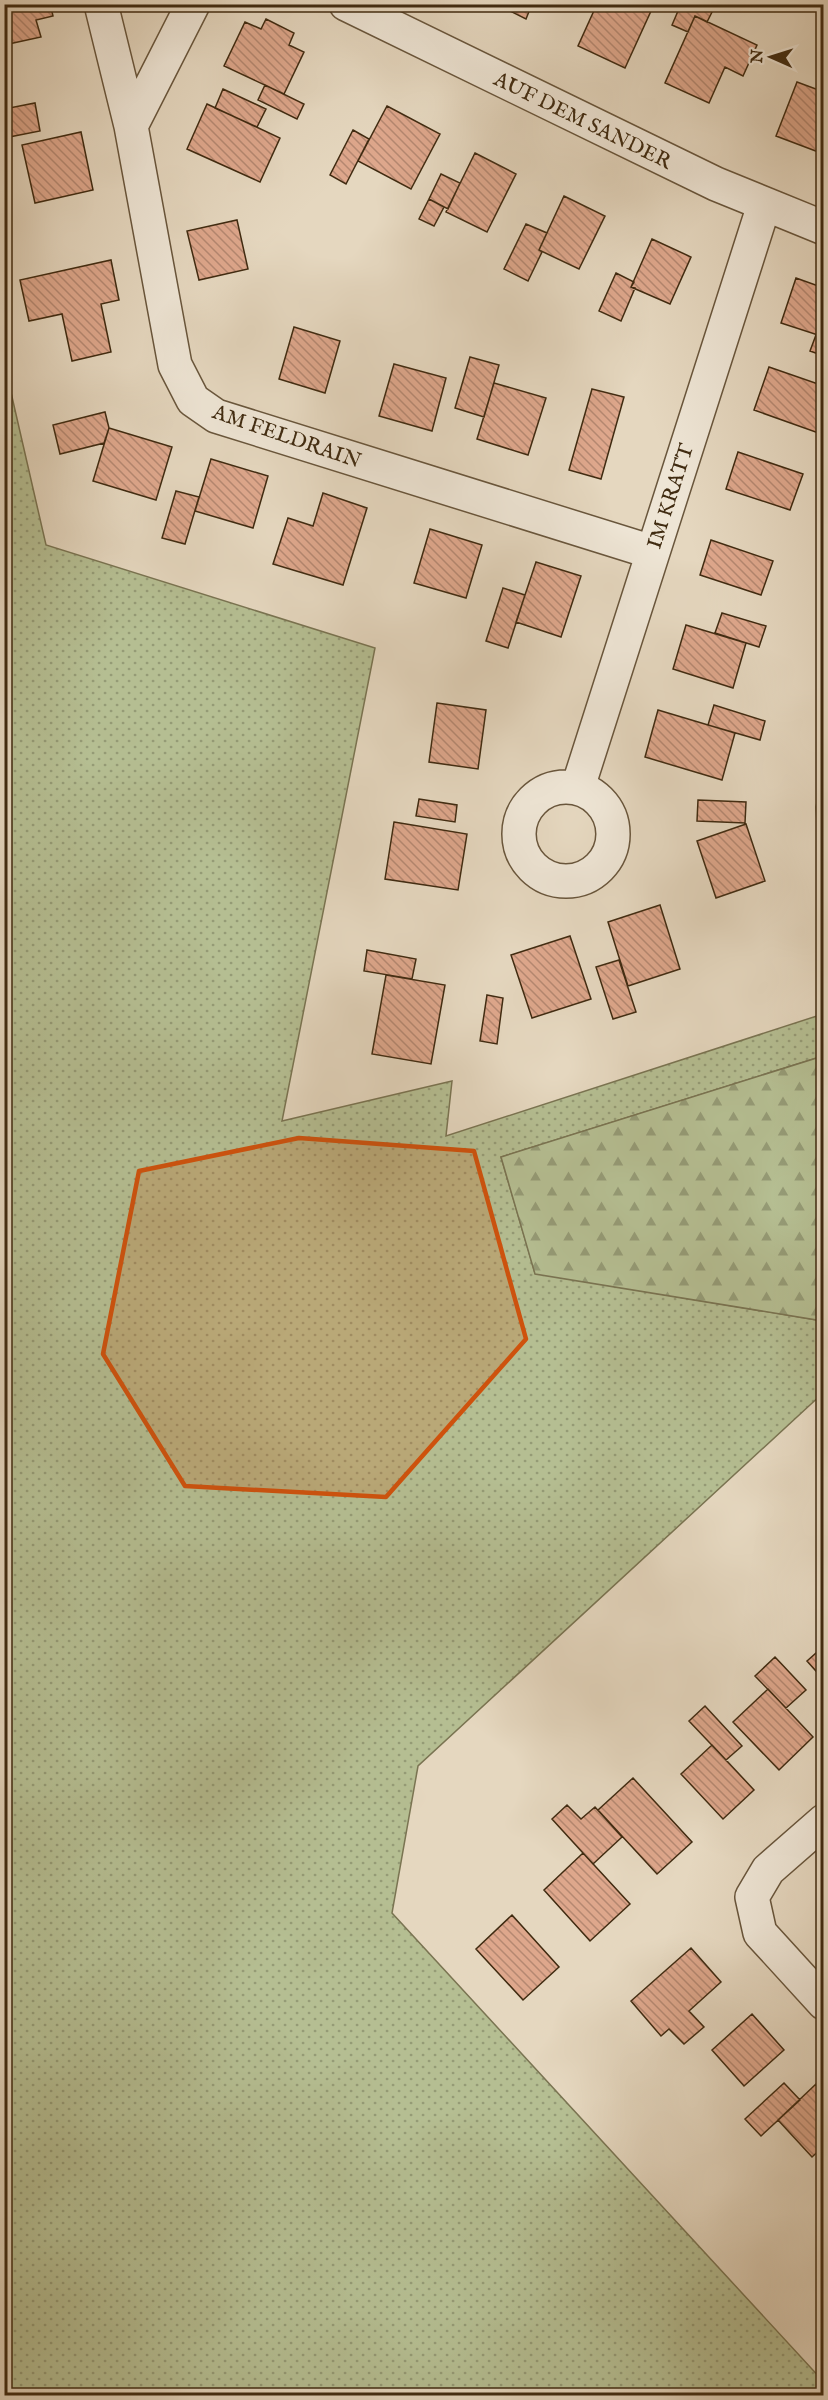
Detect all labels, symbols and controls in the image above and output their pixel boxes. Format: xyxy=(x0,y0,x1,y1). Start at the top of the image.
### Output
north arrow xyxy=(741,27,801,87)
text: N xyxy=(748,49,768,65)
street label: AUF DEM SANDER xyxy=(488,66,677,177)
street label: AM FELDRAIN xyxy=(208,399,364,475)
street label: IM KRATT xyxy=(642,440,701,552)

